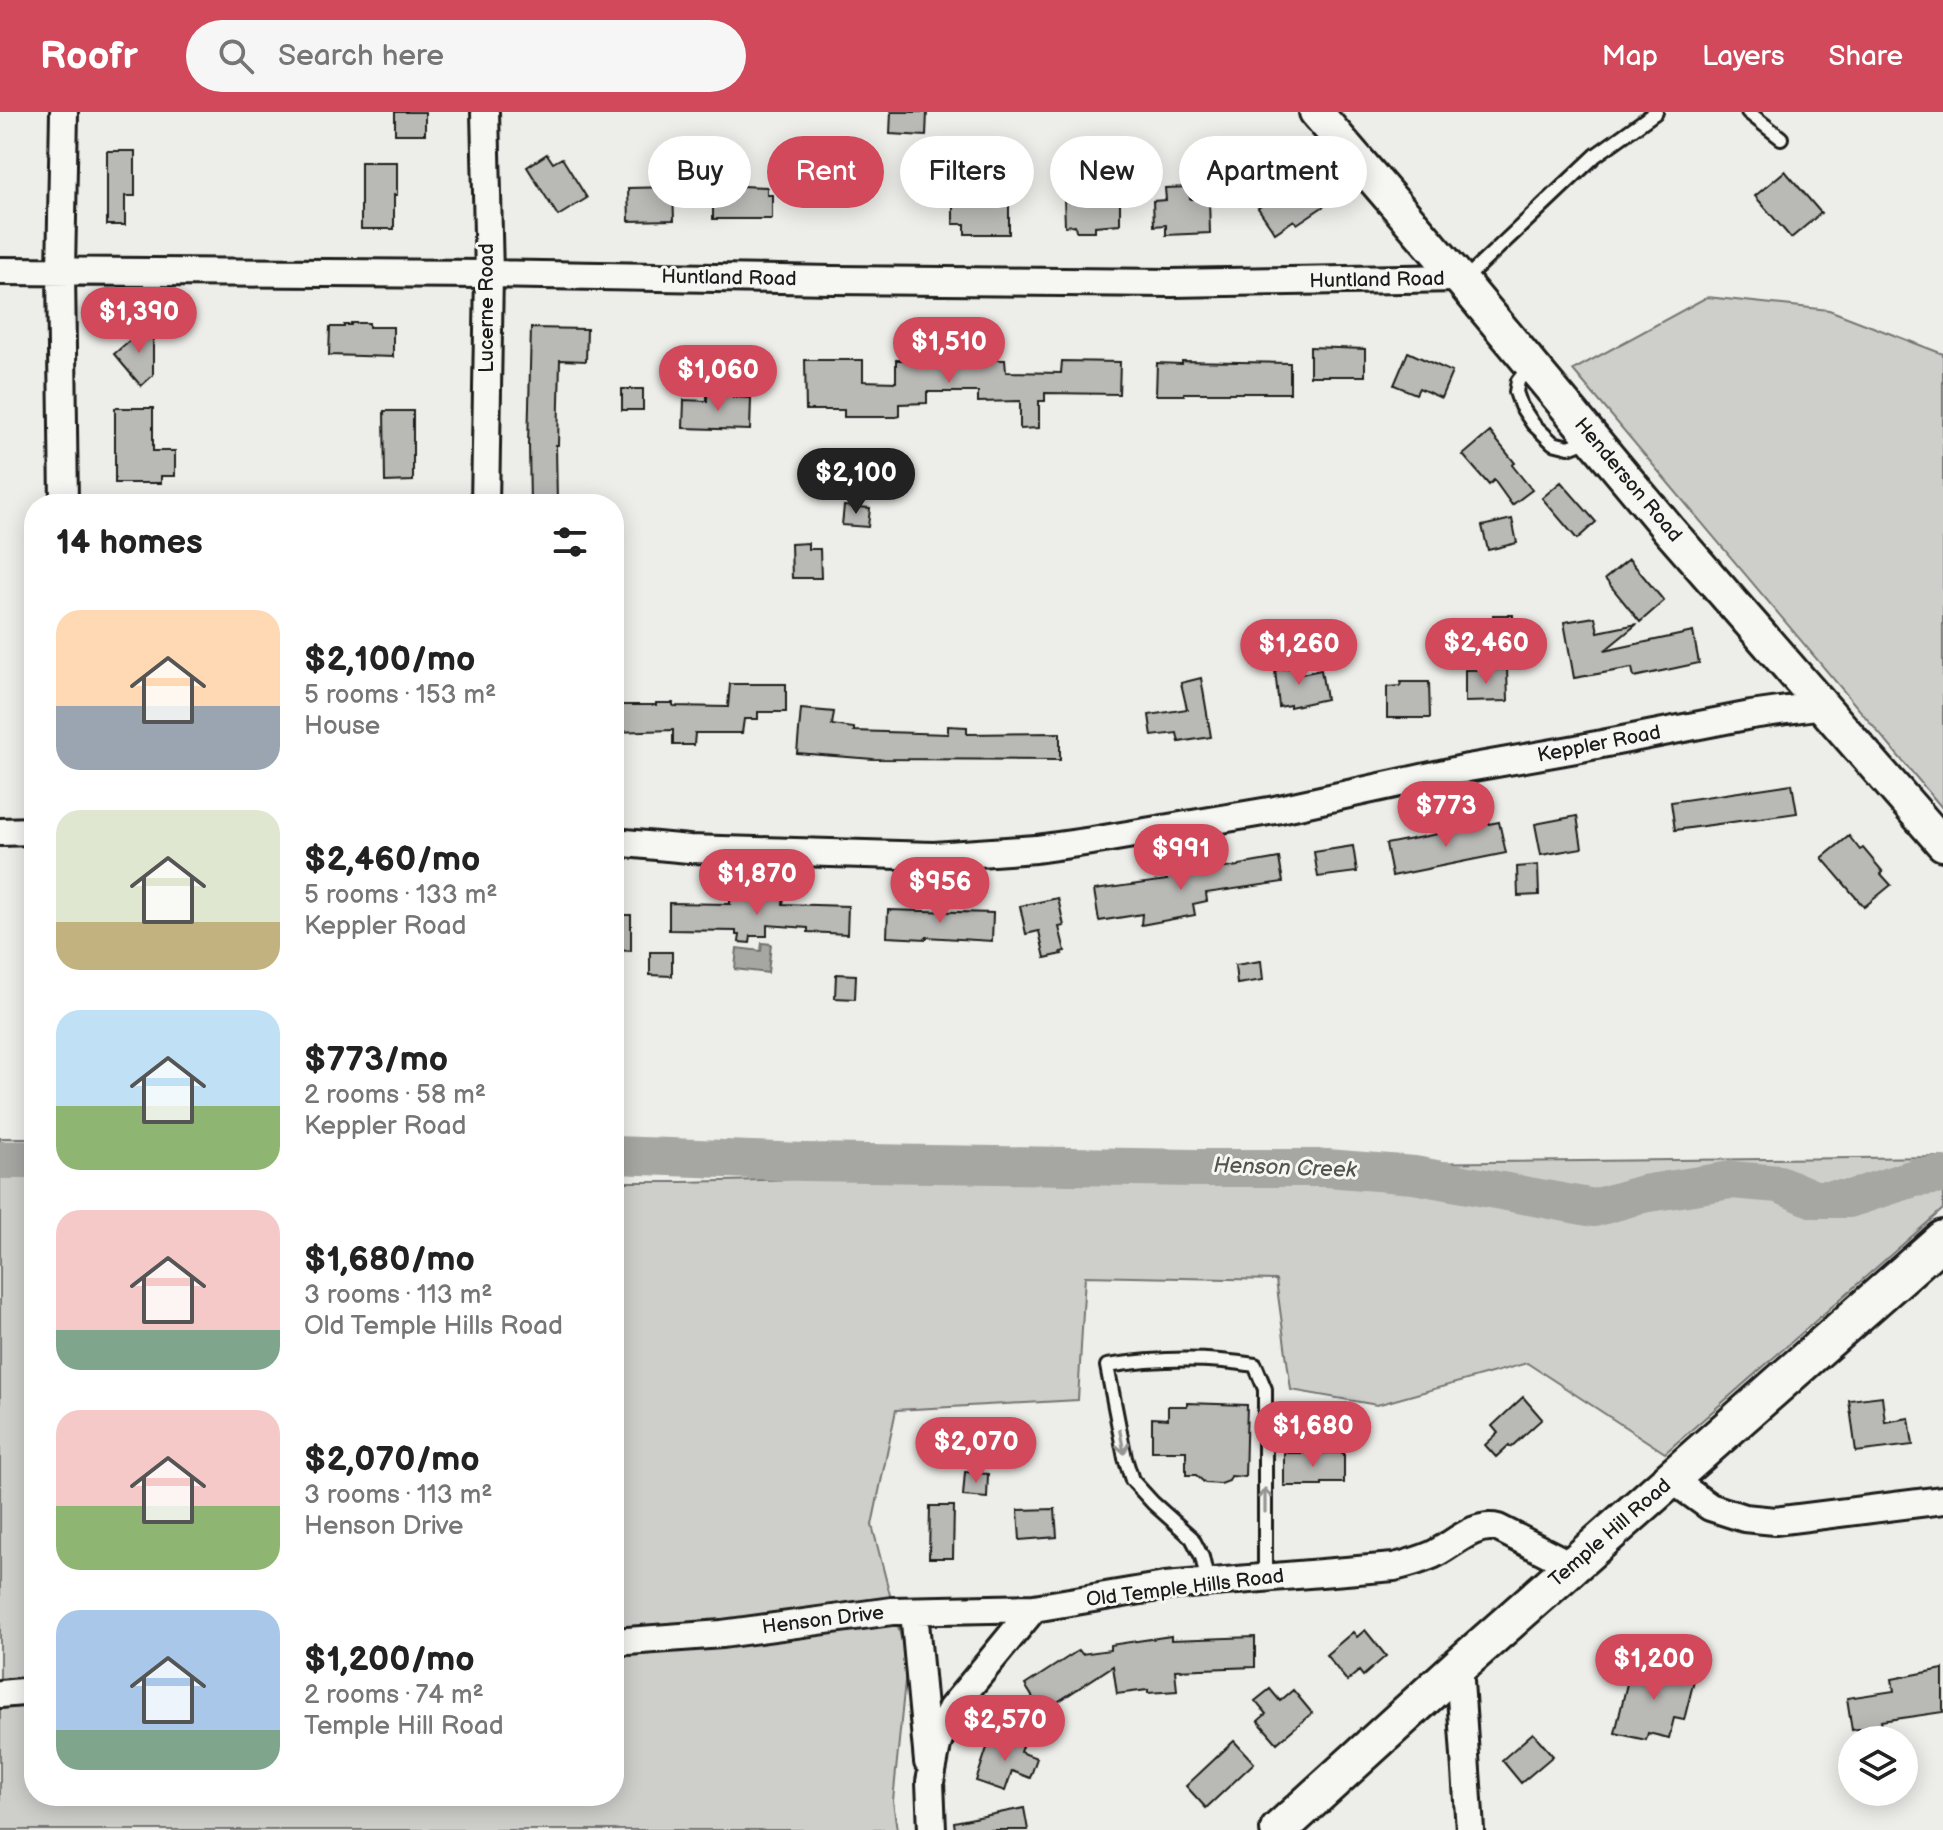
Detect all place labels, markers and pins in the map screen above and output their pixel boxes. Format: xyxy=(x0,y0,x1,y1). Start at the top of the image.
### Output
pin: $1,390 xyxy=(74,287,204,355)
pin: $1,510 xyxy=(884,317,1014,385)
pin: $1,060 xyxy=(653,345,783,413)
pin: $2,100 xyxy=(791,448,921,516)
pin: $2,460 xyxy=(1421,618,1551,686)
pin: $1,260 xyxy=(1234,619,1364,687)
pin: $773 xyxy=(1399,781,1493,849)
pin: $991 xyxy=(1134,824,1228,892)
pin: $1,870 xyxy=(692,849,822,917)
pin: $956 xyxy=(893,857,987,925)
pin: $1,680 xyxy=(1248,1401,1378,1469)
pin: $2,070 xyxy=(911,1417,1041,1485)
pin: $1,200 xyxy=(1589,1634,1719,1702)
pin: $2,570 xyxy=(940,1695,1070,1763)

